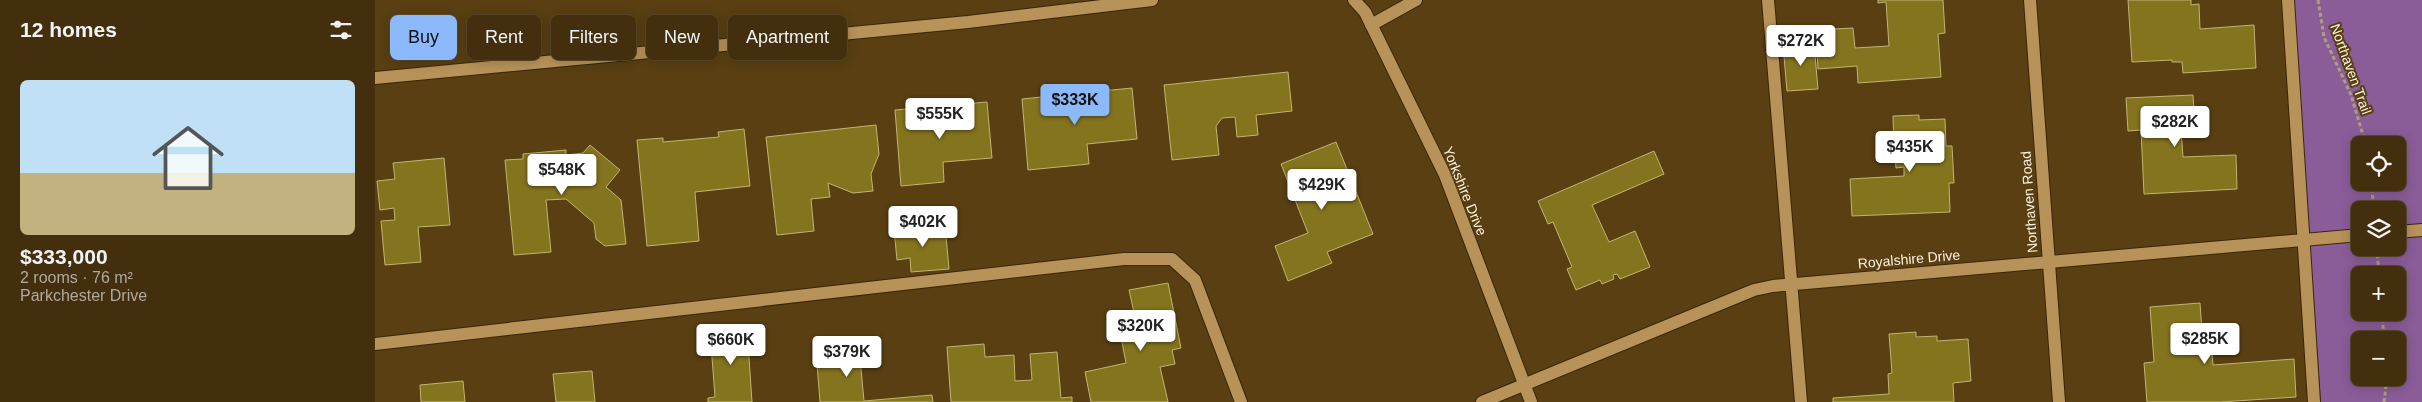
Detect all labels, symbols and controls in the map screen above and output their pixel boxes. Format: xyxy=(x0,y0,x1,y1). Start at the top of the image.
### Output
chip: Buy xyxy=(390,15,457,60)
chip: Rent xyxy=(467,15,541,60)
chip: Filters xyxy=(551,15,636,60)
chip: New xyxy=(646,15,718,60)
chip: Apartment xyxy=(728,15,847,60)
icon: filters xyxy=(327,16,355,44)
text: 12 homes xyxy=(20,18,117,41)
street label: Northaven Trail xyxy=(2327,22,2375,116)
pin: $272K xyxy=(1766,24,1836,67)
text: $272K xyxy=(1777,32,1825,49)
pin: $333K xyxy=(1040,84,1110,126)
text: $333K xyxy=(1051,91,1099,108)
pin: $555K xyxy=(905,98,975,140)
text: $555K xyxy=(916,105,964,122)
pin: $282K xyxy=(2140,106,2210,148)
icon: home xyxy=(143,113,233,203)
text: $282K xyxy=(2151,113,2199,130)
pin: $435K xyxy=(1875,130,1945,173)
map controls xyxy=(2351,136,2406,386)
button: locate xyxy=(2351,136,2406,191)
text: $435K xyxy=(1886,138,1934,155)
street label: Yorkshire Drive xyxy=(1440,144,1490,238)
street label: Northaven Road xyxy=(2017,151,2041,253)
pin: $548K xyxy=(527,154,597,196)
text: $548K xyxy=(538,161,586,178)
pin: $429K xyxy=(1287,168,1357,211)
text: $429K xyxy=(1298,176,1346,193)
button: layers xyxy=(2351,201,2406,256)
pin: $402K xyxy=(888,206,958,248)
text: $402K xyxy=(899,213,947,230)
text: $333,000 xyxy=(20,245,108,268)
street label: Royalshire Drive xyxy=(1857,247,1961,271)
button: + xyxy=(2351,266,2406,321)
text: 2 rooms · 76 m² xyxy=(20,269,133,286)
text: Parkchester Drive xyxy=(20,287,147,304)
pin: $320K xyxy=(1106,310,1176,352)
text: $320K xyxy=(1117,317,1165,334)
pin: $285K xyxy=(2170,322,2240,365)
pin: $660K xyxy=(696,324,766,366)
text: $285K xyxy=(2181,330,2229,347)
text: $660K xyxy=(707,331,755,348)
button: − xyxy=(2351,331,2406,386)
pin: $379K xyxy=(812,336,882,378)
text: $379K xyxy=(823,343,871,360)

